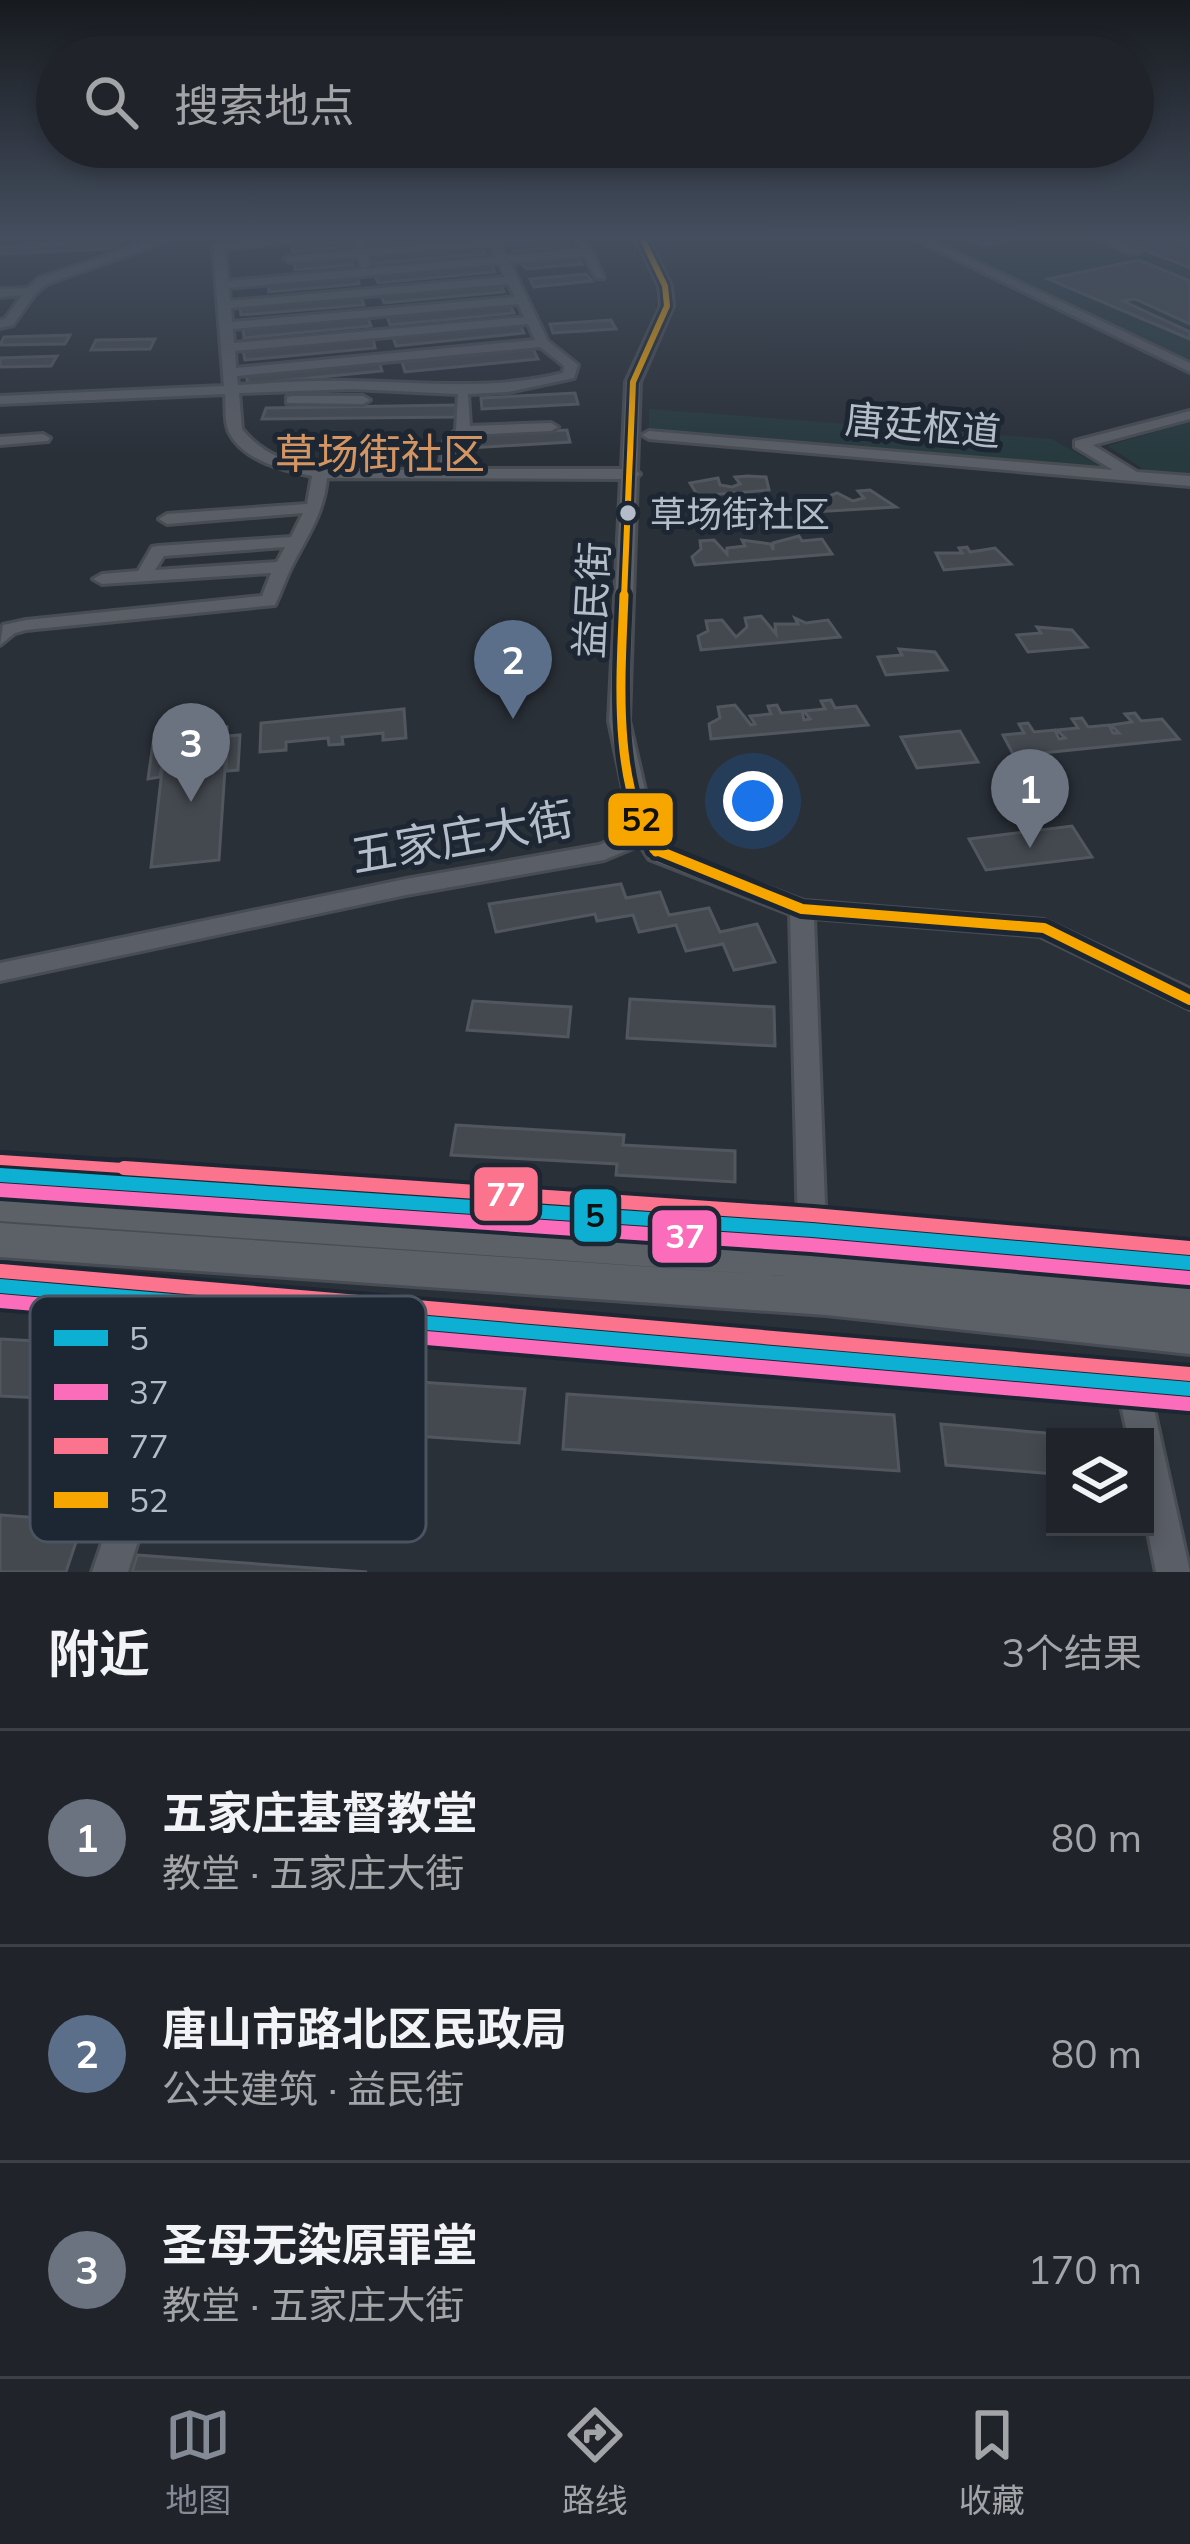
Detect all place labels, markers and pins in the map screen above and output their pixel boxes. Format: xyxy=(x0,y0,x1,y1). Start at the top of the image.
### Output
place label: 草场街社区 xyxy=(650,491,830,536)
marker: 草场街社区 xyxy=(617,502,639,524)
pin: 2 xyxy=(474,620,552,719)
pin: 3 xyxy=(152,703,230,802)
pin: 1 xyxy=(991,749,1069,848)

